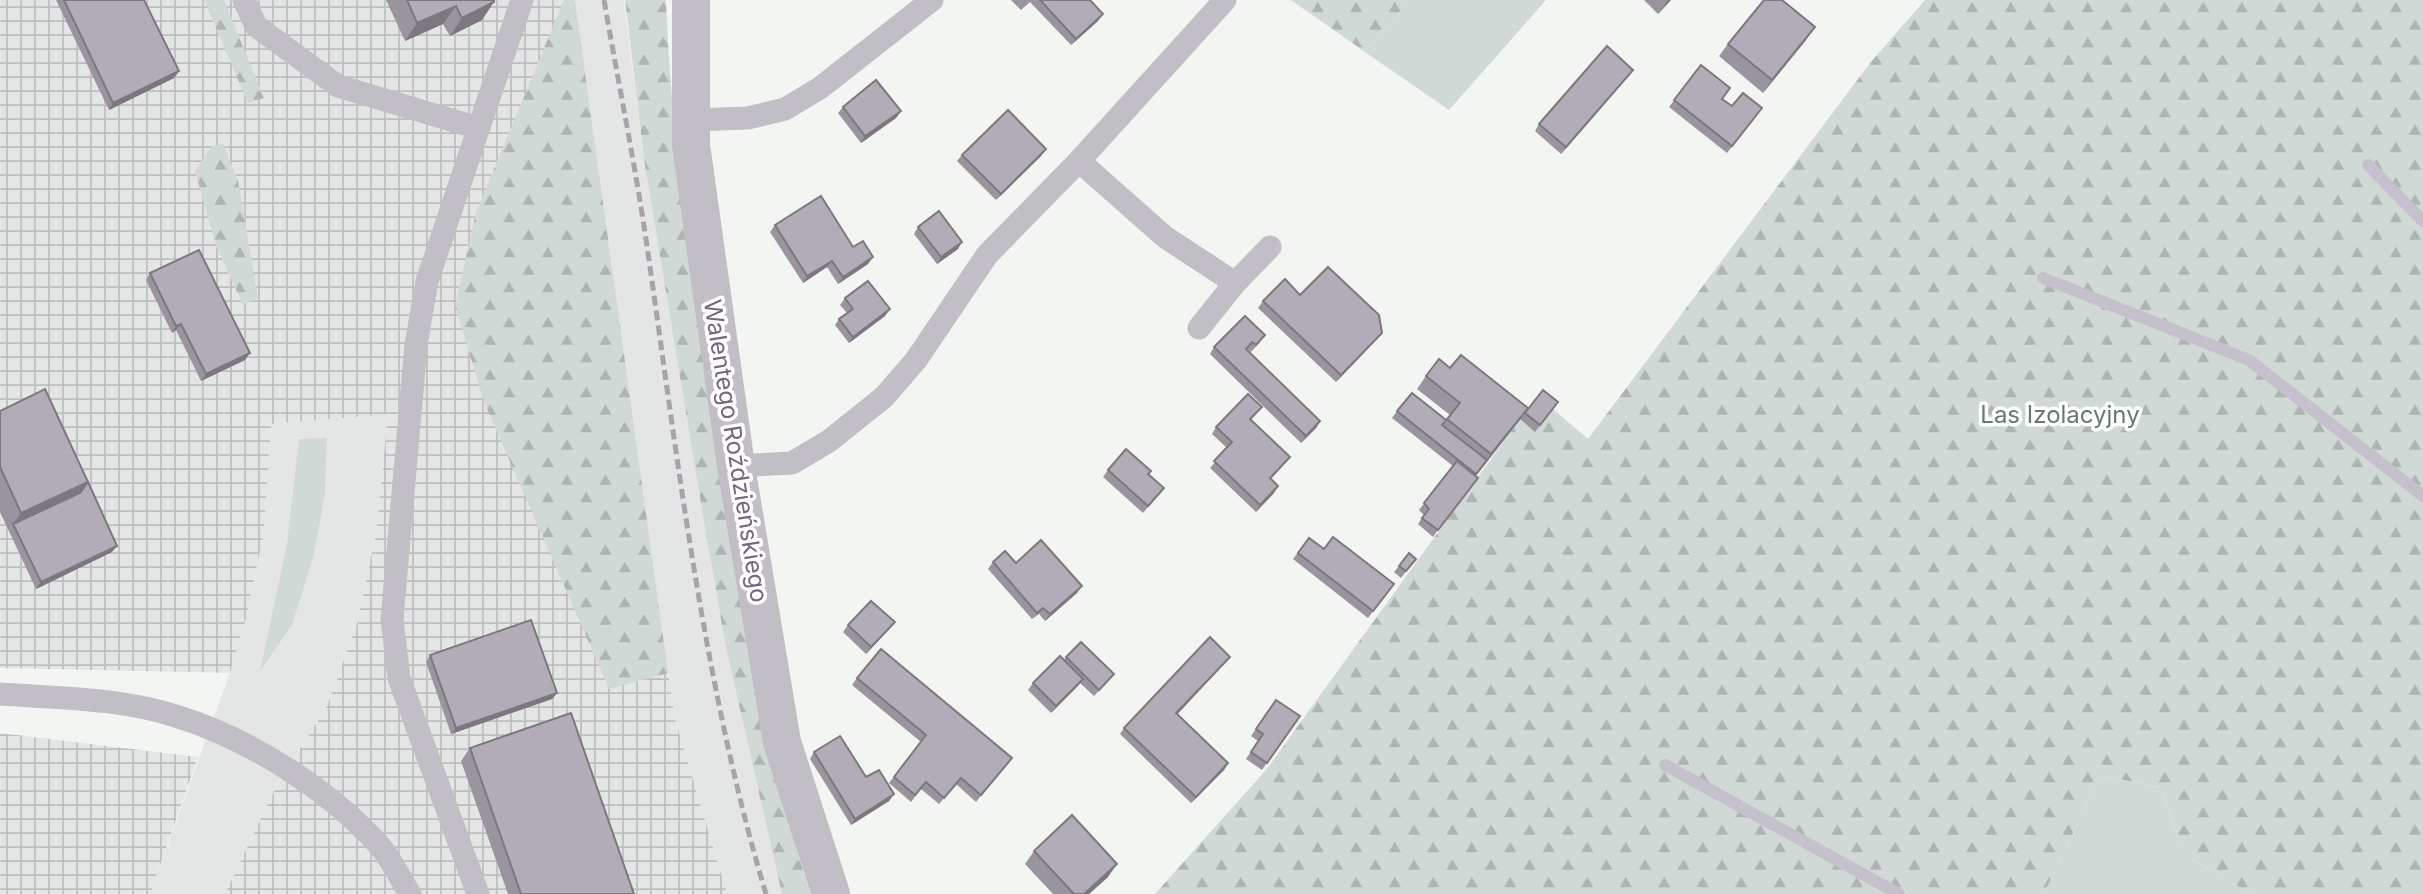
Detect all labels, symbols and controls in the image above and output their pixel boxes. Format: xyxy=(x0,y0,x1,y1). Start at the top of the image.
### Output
street label: Walentego Roździeńskiego xyxy=(698,298,774,604)
park label: Las Izolacyjny xyxy=(1980,400,2140,429)

